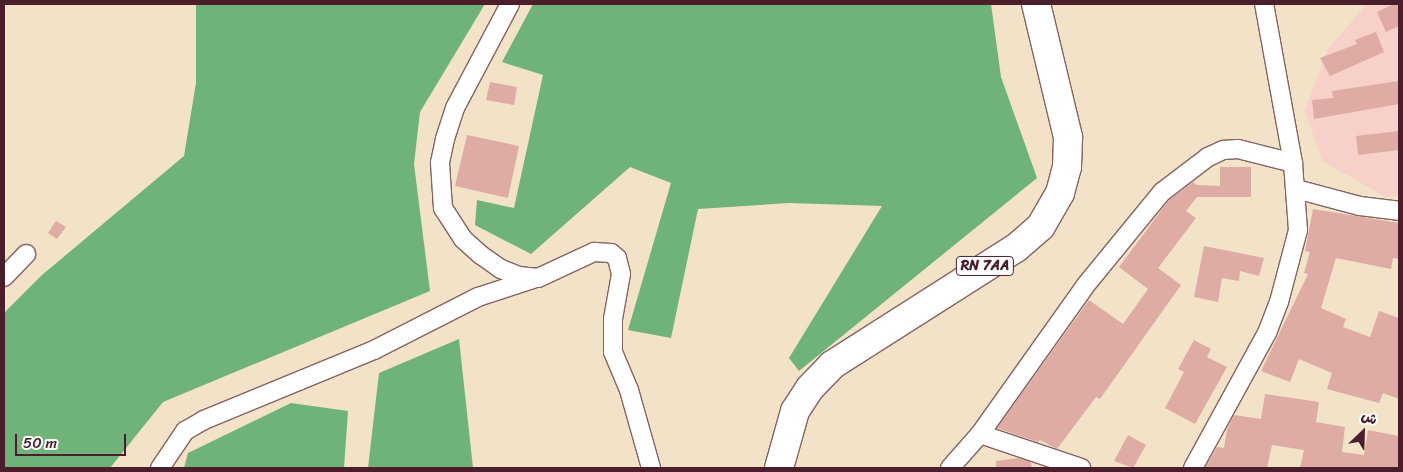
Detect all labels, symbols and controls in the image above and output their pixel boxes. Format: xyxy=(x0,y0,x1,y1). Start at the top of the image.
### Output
road number: RN 7AA xyxy=(955,255,1015,278)
text: ش xyxy=(1357,403,1381,432)
north arrow xyxy=(1338,407,1388,457)
scale bar xyxy=(18,424,129,456)
text: 50 m xyxy=(23,430,57,456)

